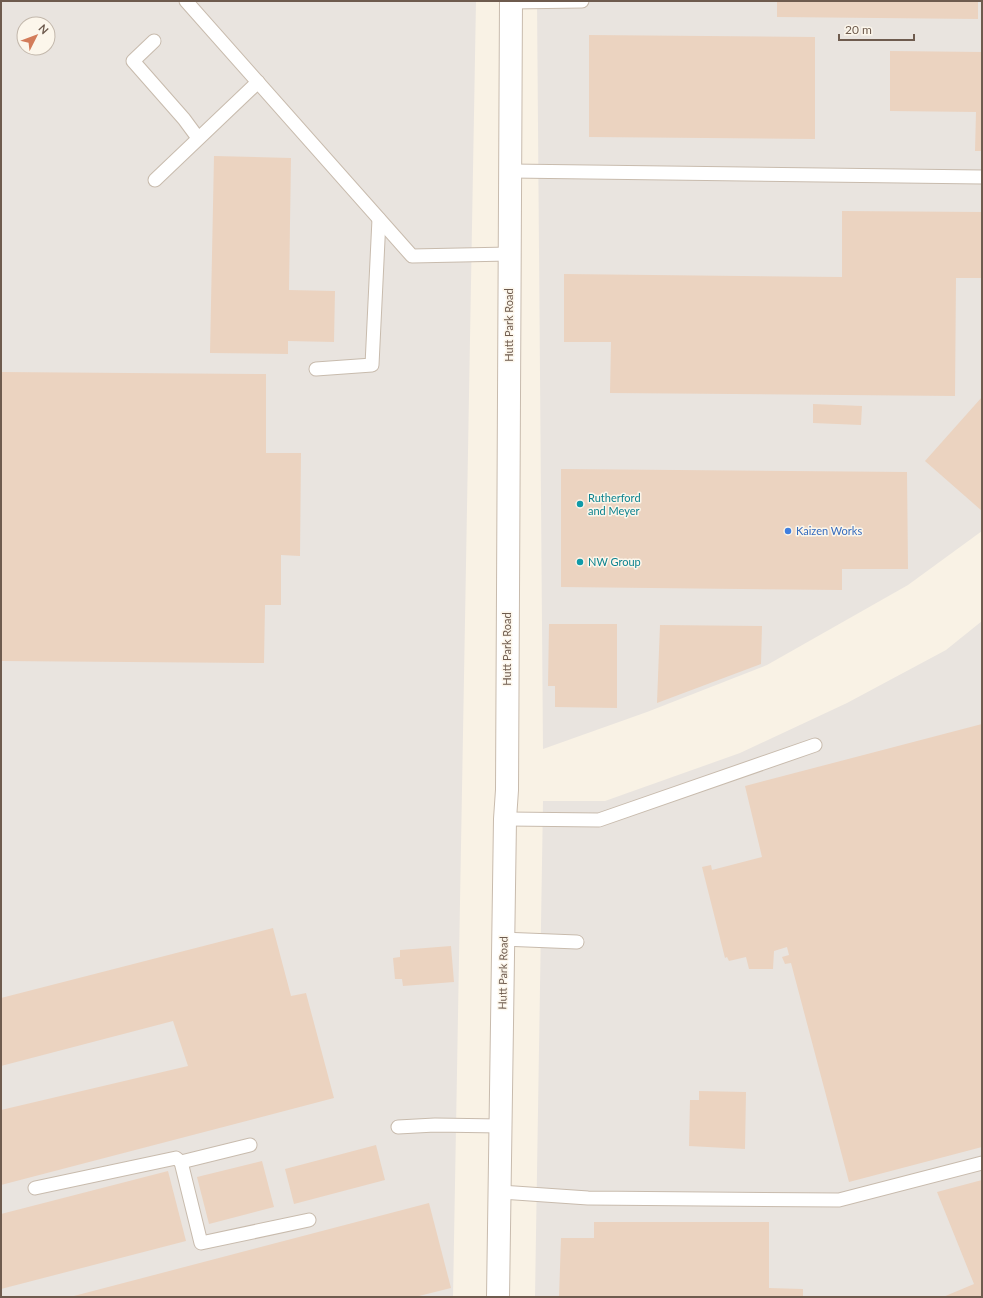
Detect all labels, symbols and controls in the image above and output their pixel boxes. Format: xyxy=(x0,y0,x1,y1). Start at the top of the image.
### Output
north arrow xyxy=(16,16,56,56)
scale bar xyxy=(839,16,914,42)
text: N xyxy=(36,21,51,36)
text: 20 m xyxy=(845,22,872,37)
street label: Hutt Park Road xyxy=(502,288,515,362)
place label: Rutherford and Meyer xyxy=(588,491,641,517)
marker: Rutherford and Meyer xyxy=(575,499,585,509)
place label: Kaizen Works xyxy=(796,524,862,537)
marker: Kaizen Works xyxy=(783,526,793,536)
place label: NW Group xyxy=(588,555,641,568)
marker: NW Group xyxy=(575,557,585,567)
street label: Hutt Park Road xyxy=(500,612,513,686)
street label: Hutt Park Road xyxy=(495,936,510,1010)

